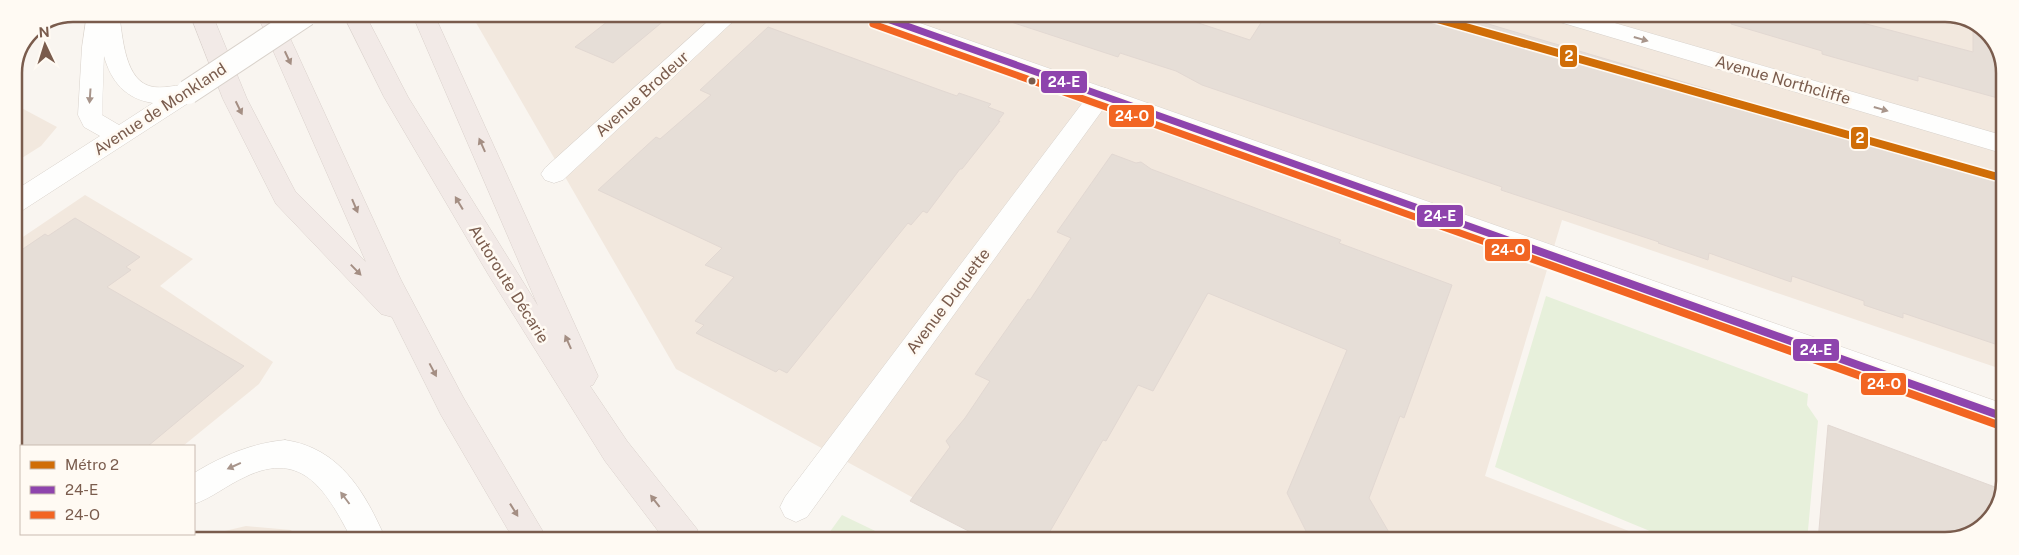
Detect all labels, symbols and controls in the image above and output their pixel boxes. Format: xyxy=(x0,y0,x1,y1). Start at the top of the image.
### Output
north arrow xyxy=(20,20,70,70)
text: N xyxy=(38,24,50,40)
one-way arrow xyxy=(1634,35,1649,43)
line badge: 2 xyxy=(1559,44,1578,68)
street label: Avenue Brodeur xyxy=(591,47,693,141)
text: 2 xyxy=(1565,48,1574,64)
one-way arrow xyxy=(284,51,292,65)
street label: Avenue Northcliffe xyxy=(1713,52,1853,108)
street label: Avenue de Monkland xyxy=(90,59,230,159)
line badge: 24-E xyxy=(1040,70,1088,94)
text: 24-E xyxy=(1048,74,1080,90)
unlabelled marker xyxy=(1027,76,1037,86)
one-way arrow xyxy=(86,88,94,104)
one-way arrow xyxy=(235,101,243,115)
line badge: 24-O xyxy=(1108,104,1155,128)
one-way arrow xyxy=(1874,105,1889,113)
text: 24-O xyxy=(1115,108,1149,124)
line badge: 2 xyxy=(1850,126,1869,150)
text: 2 xyxy=(1856,130,1865,146)
one-way arrow xyxy=(478,138,486,152)
one-way arrow xyxy=(454,196,463,209)
one-way arrow xyxy=(351,199,359,214)
line badge: 24-E xyxy=(1416,204,1464,228)
text: 24-E xyxy=(1424,208,1456,224)
street label: Autoroute Décarie xyxy=(465,221,553,347)
line badge: 24-O xyxy=(1484,238,1531,262)
text: 24-O xyxy=(1491,242,1525,258)
street label: Avenue Duquette xyxy=(902,245,994,357)
one-way arrow xyxy=(350,263,362,275)
one-way arrow xyxy=(564,335,572,349)
line badge: 24-E xyxy=(1792,338,1840,362)
text: 24-E xyxy=(1800,342,1832,358)
one-way arrow xyxy=(429,362,437,377)
line badge: 24-O xyxy=(1860,372,1907,396)
text: 24-O xyxy=(1867,376,1901,392)
legend xyxy=(20,445,195,535)
text: Métro 2 xyxy=(65,456,119,473)
one-way arrow xyxy=(227,463,241,471)
text: 24-E xyxy=(65,481,98,498)
one-way arrow xyxy=(340,491,350,505)
one-way arrow xyxy=(649,495,660,508)
one-way arrow xyxy=(509,504,518,517)
text: 24-O xyxy=(65,506,100,523)

